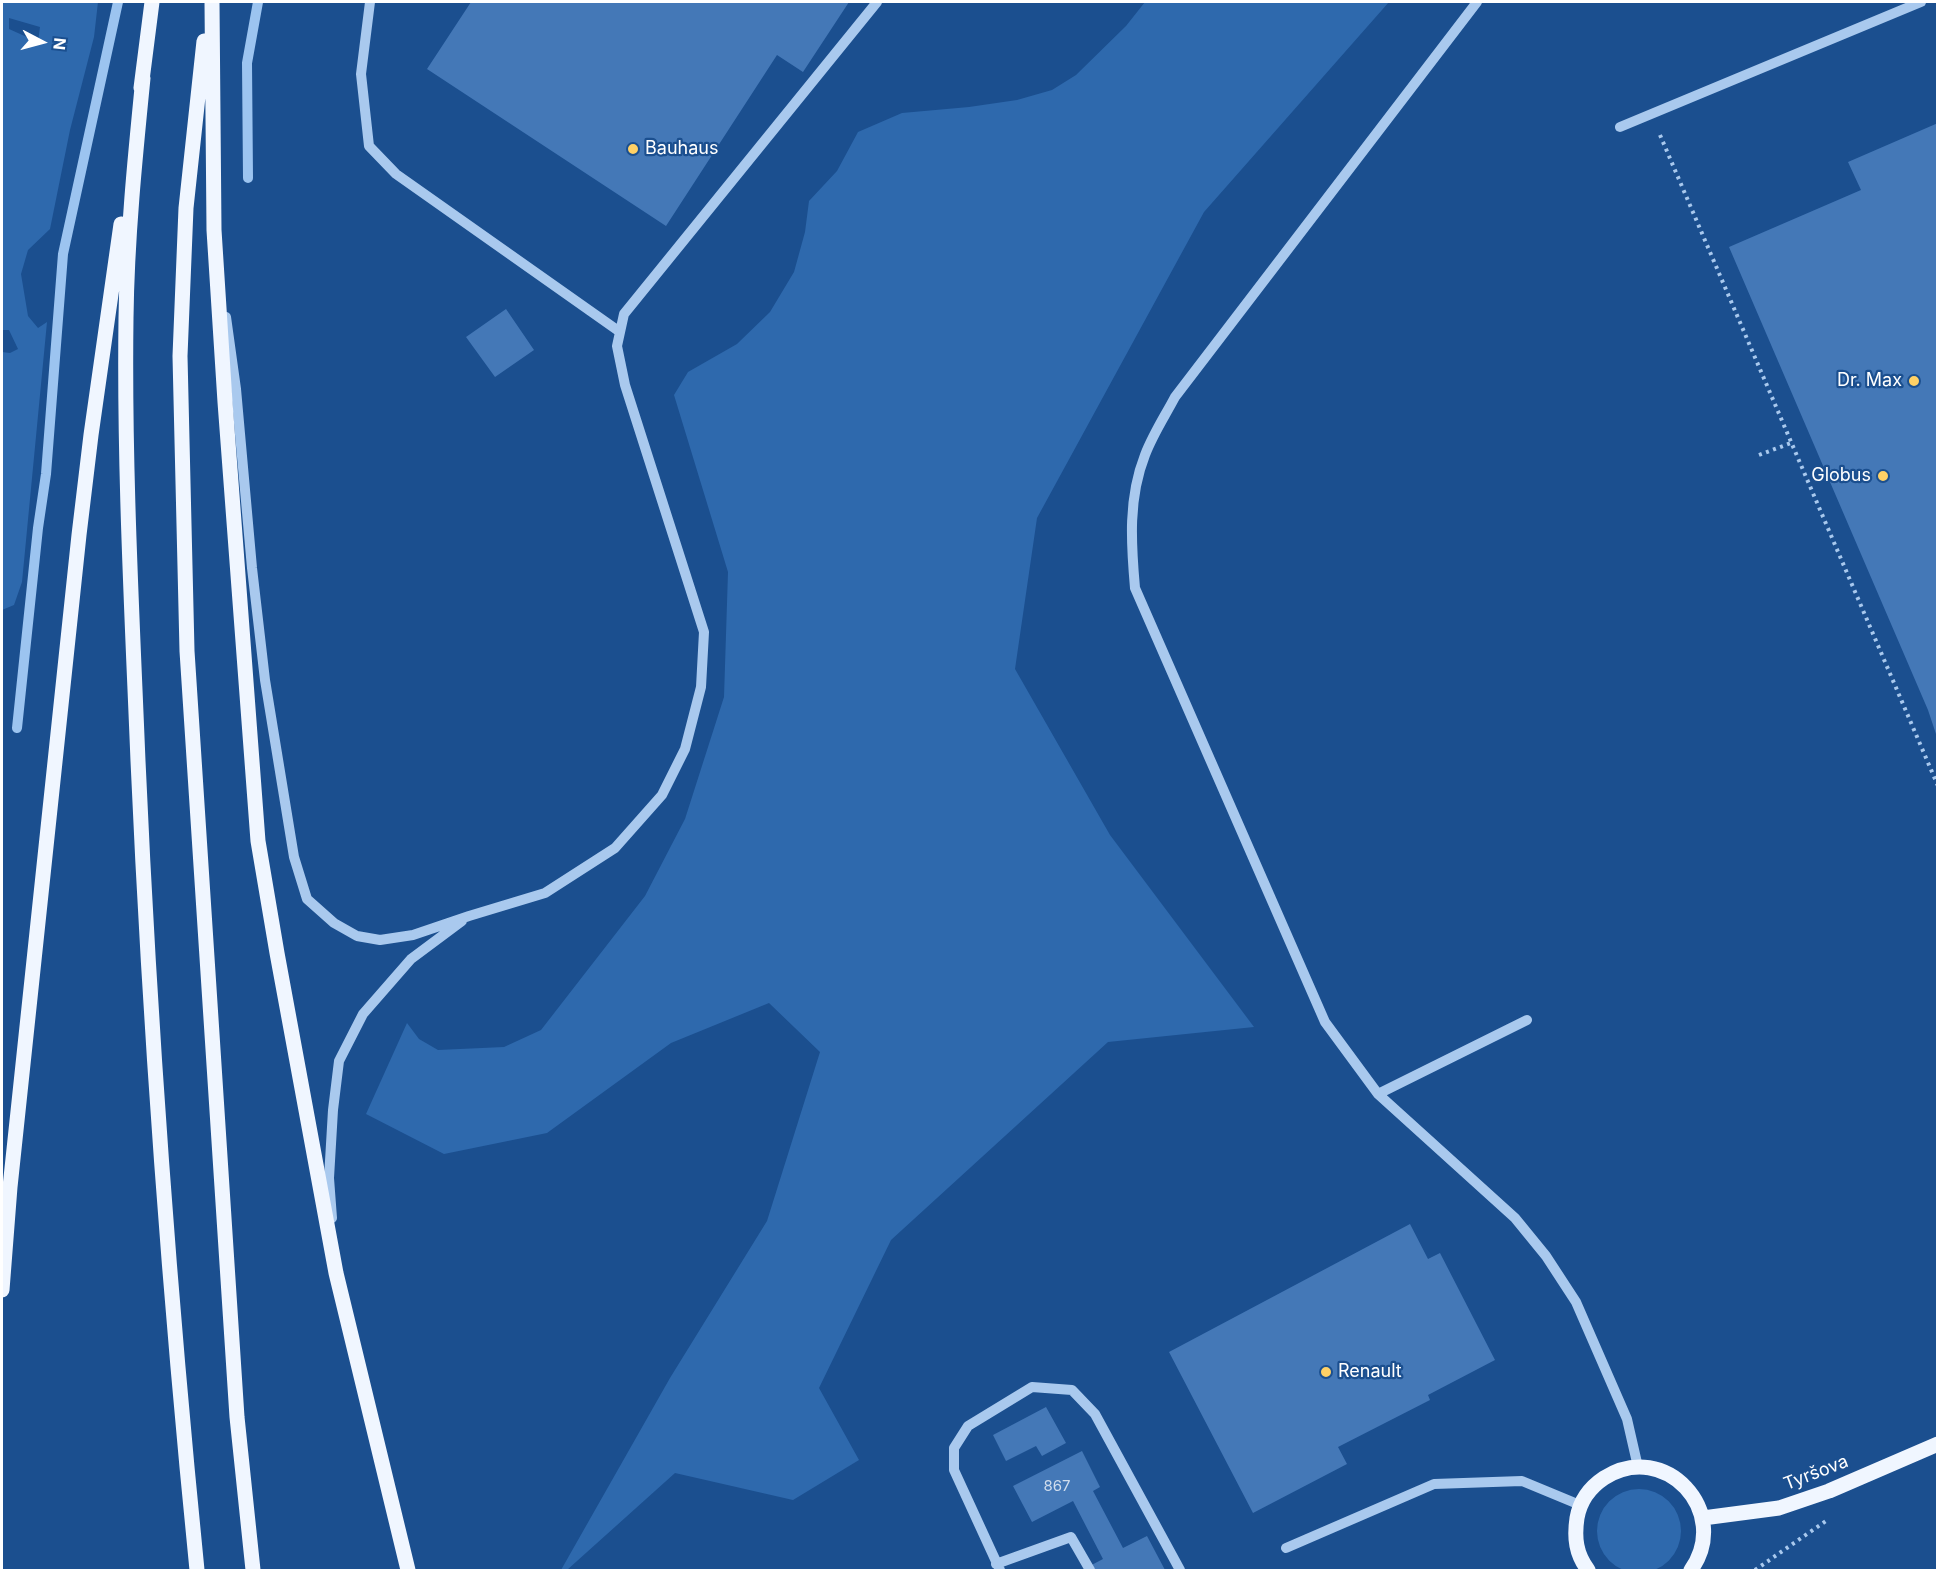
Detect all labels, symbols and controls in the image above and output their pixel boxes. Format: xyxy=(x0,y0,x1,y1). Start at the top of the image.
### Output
north arrow xyxy=(12,12,72,72)
text: N xyxy=(49,37,70,51)
place label: Bauhaus xyxy=(645,138,718,160)
marker: Bauhaus xyxy=(626,142,640,156)
place label: Dr. Max xyxy=(1837,370,1902,392)
marker: Dr. Max xyxy=(1907,374,1921,388)
place label: Globus xyxy=(1811,465,1871,487)
marker: Globus xyxy=(1876,469,1890,483)
place label: Renault xyxy=(1338,1361,1402,1383)
marker: Renault xyxy=(1319,1365,1333,1379)
street label: Tyršova xyxy=(1781,1451,1851,1495)
house number: 867 xyxy=(1043,1477,1071,1495)

